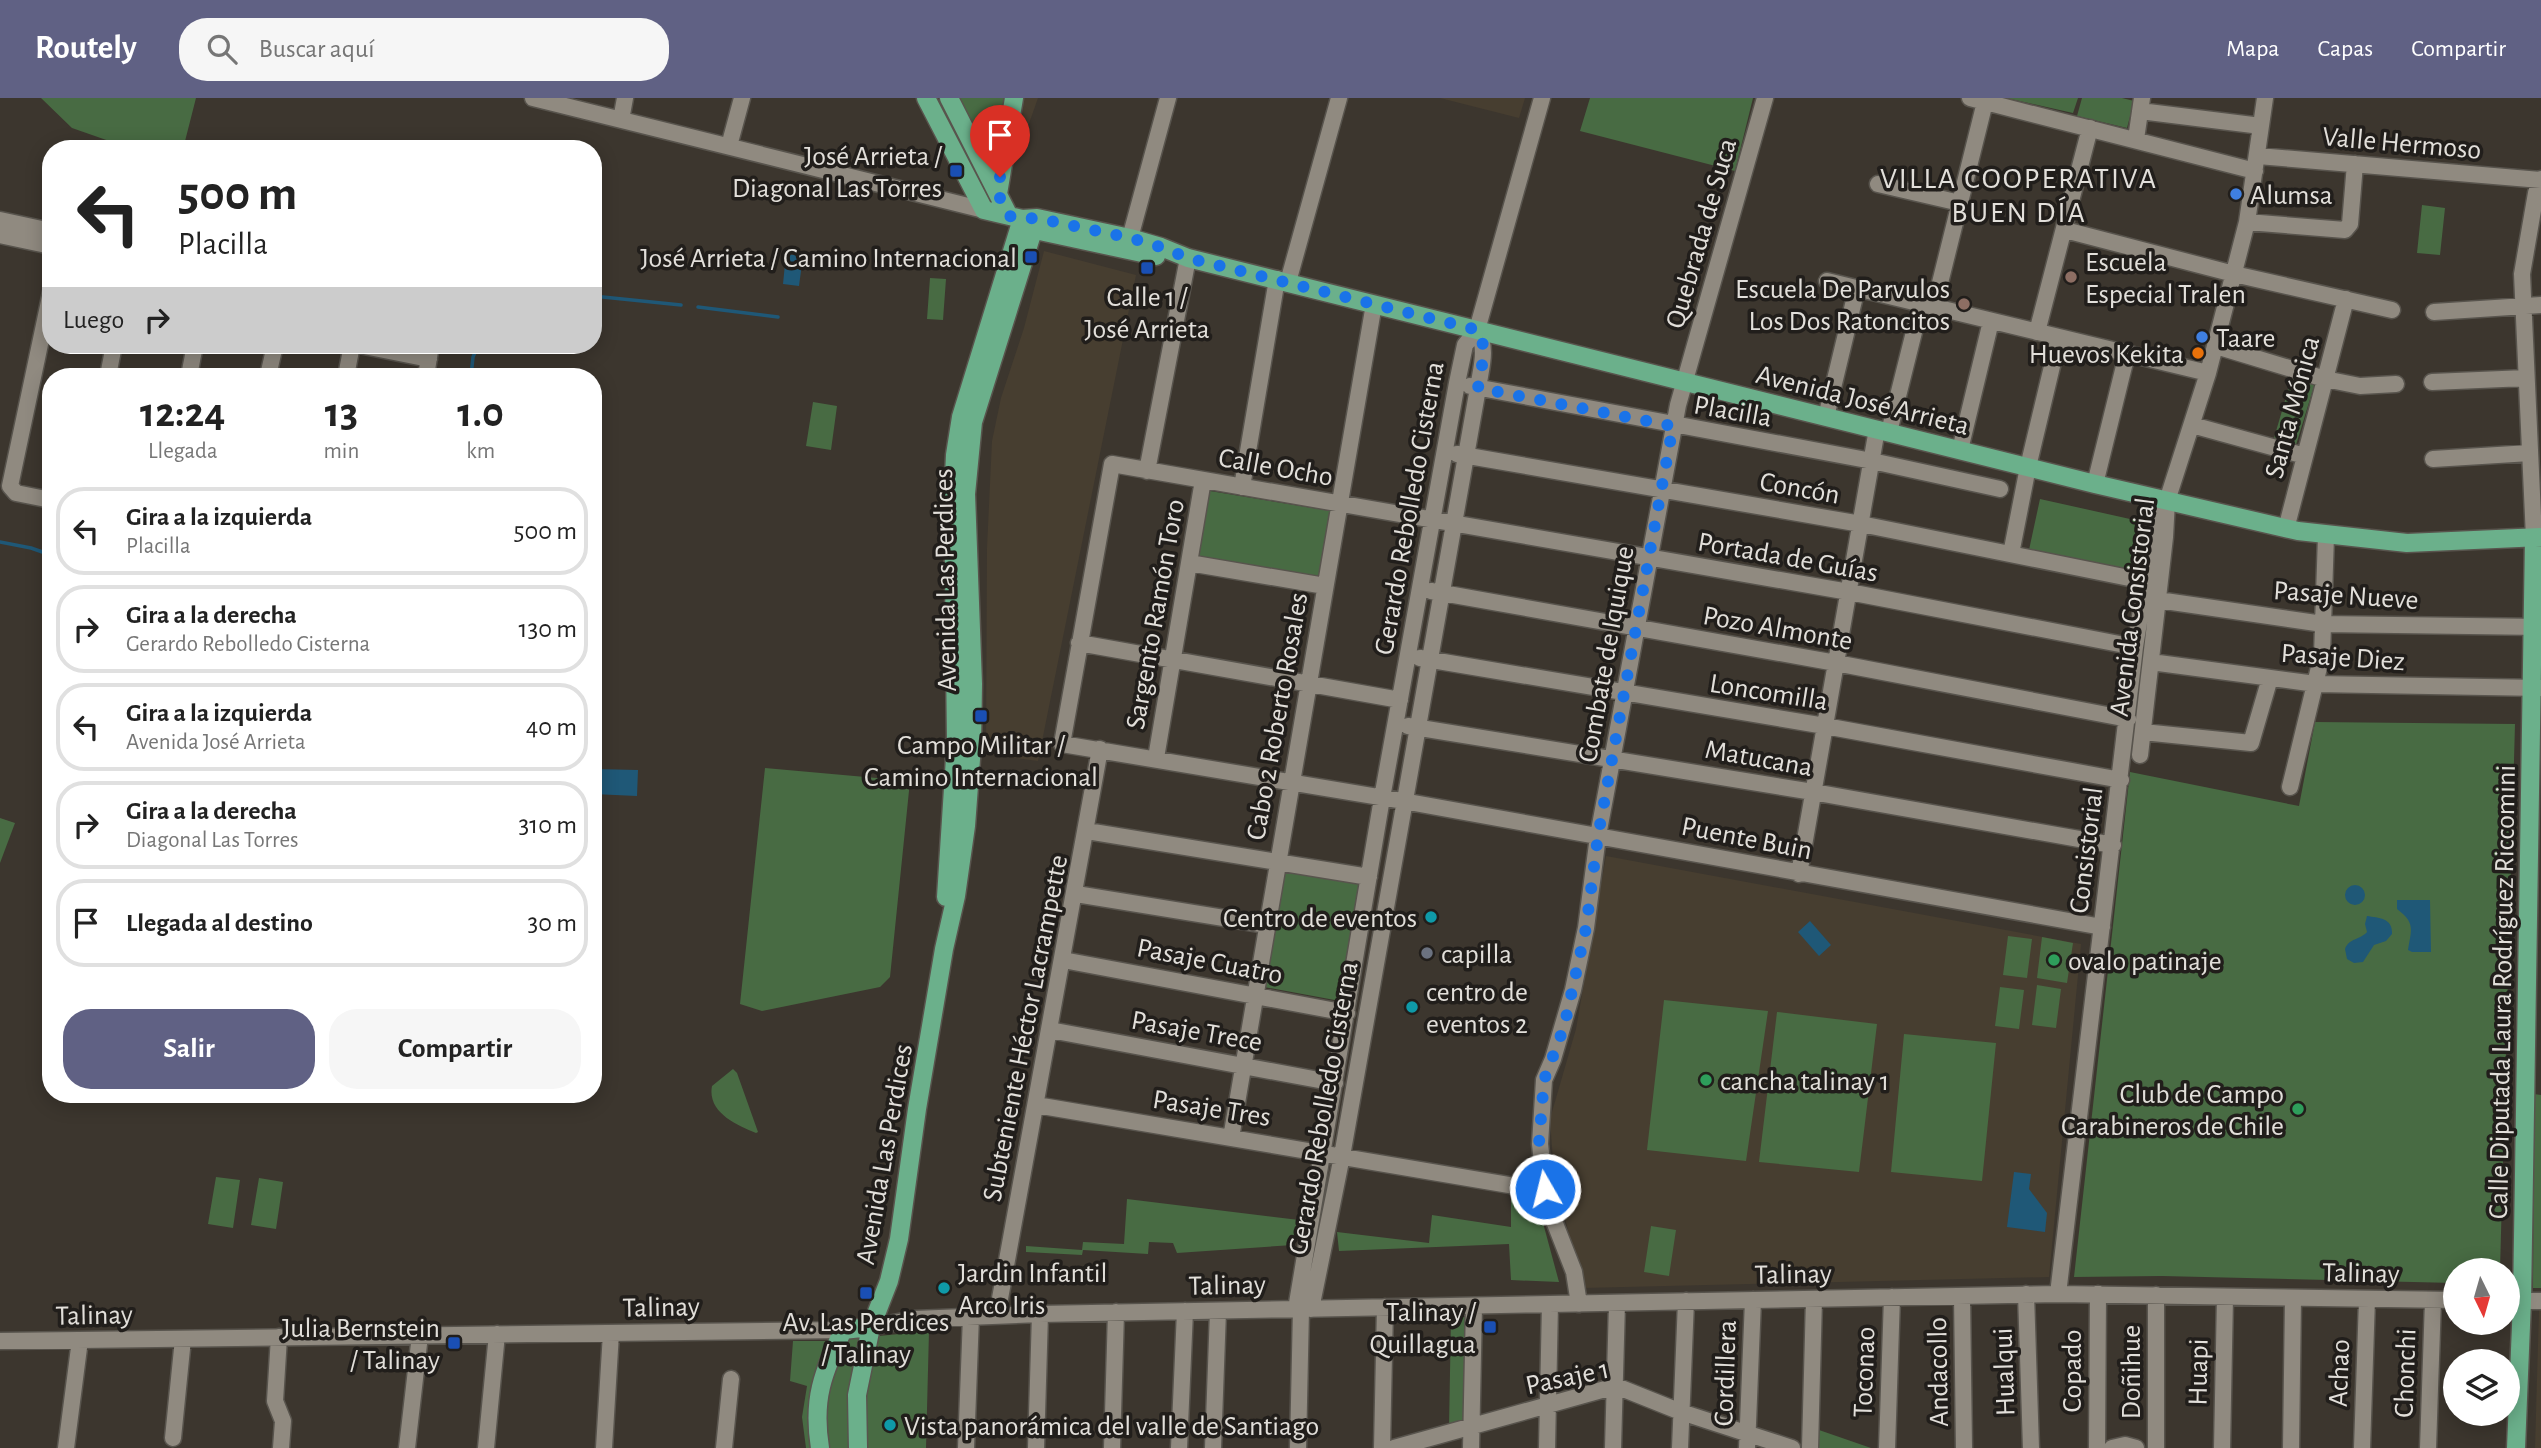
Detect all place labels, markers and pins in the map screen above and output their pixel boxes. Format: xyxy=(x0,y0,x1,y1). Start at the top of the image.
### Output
pin xyxy=(970,105,1030,177)
place label: José Arrieta / Diagonal Las Torres xyxy=(732,143,943,203)
marker: José Arrieta / Diagonal Las Torres xyxy=(948,163,964,179)
place label: Alumsa xyxy=(2250,182,2333,210)
marker: Alumsa xyxy=(2228,186,2244,202)
place label: José Arrieta / Camino Internacional xyxy=(640,245,1017,273)
marker: José Arrieta / Camino Internacional xyxy=(1023,249,1039,265)
place label: Escuela Especial Tralen xyxy=(2085,249,2246,309)
marker: Calle 1 / José Arrieta xyxy=(1139,260,1155,276)
marker: Escuela Especial Tralen xyxy=(2063,269,2079,285)
place label: Escuela De Parvulos Los Dos Ratoncitos xyxy=(1735,276,1950,336)
place label: Calle 1 / José Arrieta xyxy=(1084,284,1210,344)
marker: Escuela De Parvulos Los Dos Ratoncitos xyxy=(1956,296,1972,312)
place label: Taare xyxy=(2216,325,2275,353)
marker: Taare xyxy=(2194,329,2210,345)
place label: Huevos Kekita xyxy=(2029,341,2184,369)
marker: Huevos Kekita xyxy=(2190,345,2206,361)
marker: Campo Militar / Camino Internacional xyxy=(973,708,989,724)
place label: Campo Militar / Camino Internacional xyxy=(864,732,1098,792)
place label: Centro de eventos xyxy=(1223,905,1417,933)
marker: Centro de eventos xyxy=(1423,909,1439,925)
place label: capilla xyxy=(1441,941,1512,969)
marker: capilla xyxy=(1419,945,1435,961)
place label: ovalo patinaje xyxy=(2068,948,2222,976)
marker: ovalo patinaje xyxy=(2046,952,2062,968)
place label: centro de eventos 2 xyxy=(1426,979,1528,1039)
marker: centro de eventos 2 xyxy=(1404,999,1420,1015)
place label: cancha talinay 1 xyxy=(1720,1068,1889,1096)
marker: cancha talinay 1 xyxy=(1698,1072,1714,1088)
place label: Club de Campo Carabineros de Chile xyxy=(2061,1081,2284,1141)
marker: Club de Campo Carabineros de Chile xyxy=(2290,1101,2306,1117)
place label: Jardin Infantil Arco Iris xyxy=(958,1260,1107,1320)
marker: Jardin Infantil Arco Iris xyxy=(936,1280,952,1296)
marker: Av. Las Perdices / Talinay xyxy=(858,1285,874,1301)
place label: Talinay / Quillagua xyxy=(1369,1299,1477,1359)
place label: Av. Las Perdices / Talinay xyxy=(783,1309,949,1369)
place label: Julia Bernstein / Talinay xyxy=(282,1315,440,1375)
marker: Talinay / Quillagua xyxy=(1482,1319,1498,1335)
marker: Julia Bernstein / Talinay xyxy=(446,1335,462,1351)
place label: Vista panorámica del valle de Santiago xyxy=(904,1413,1319,1441)
marker: Vista panorámica del valle de Santiago xyxy=(882,1417,898,1433)

